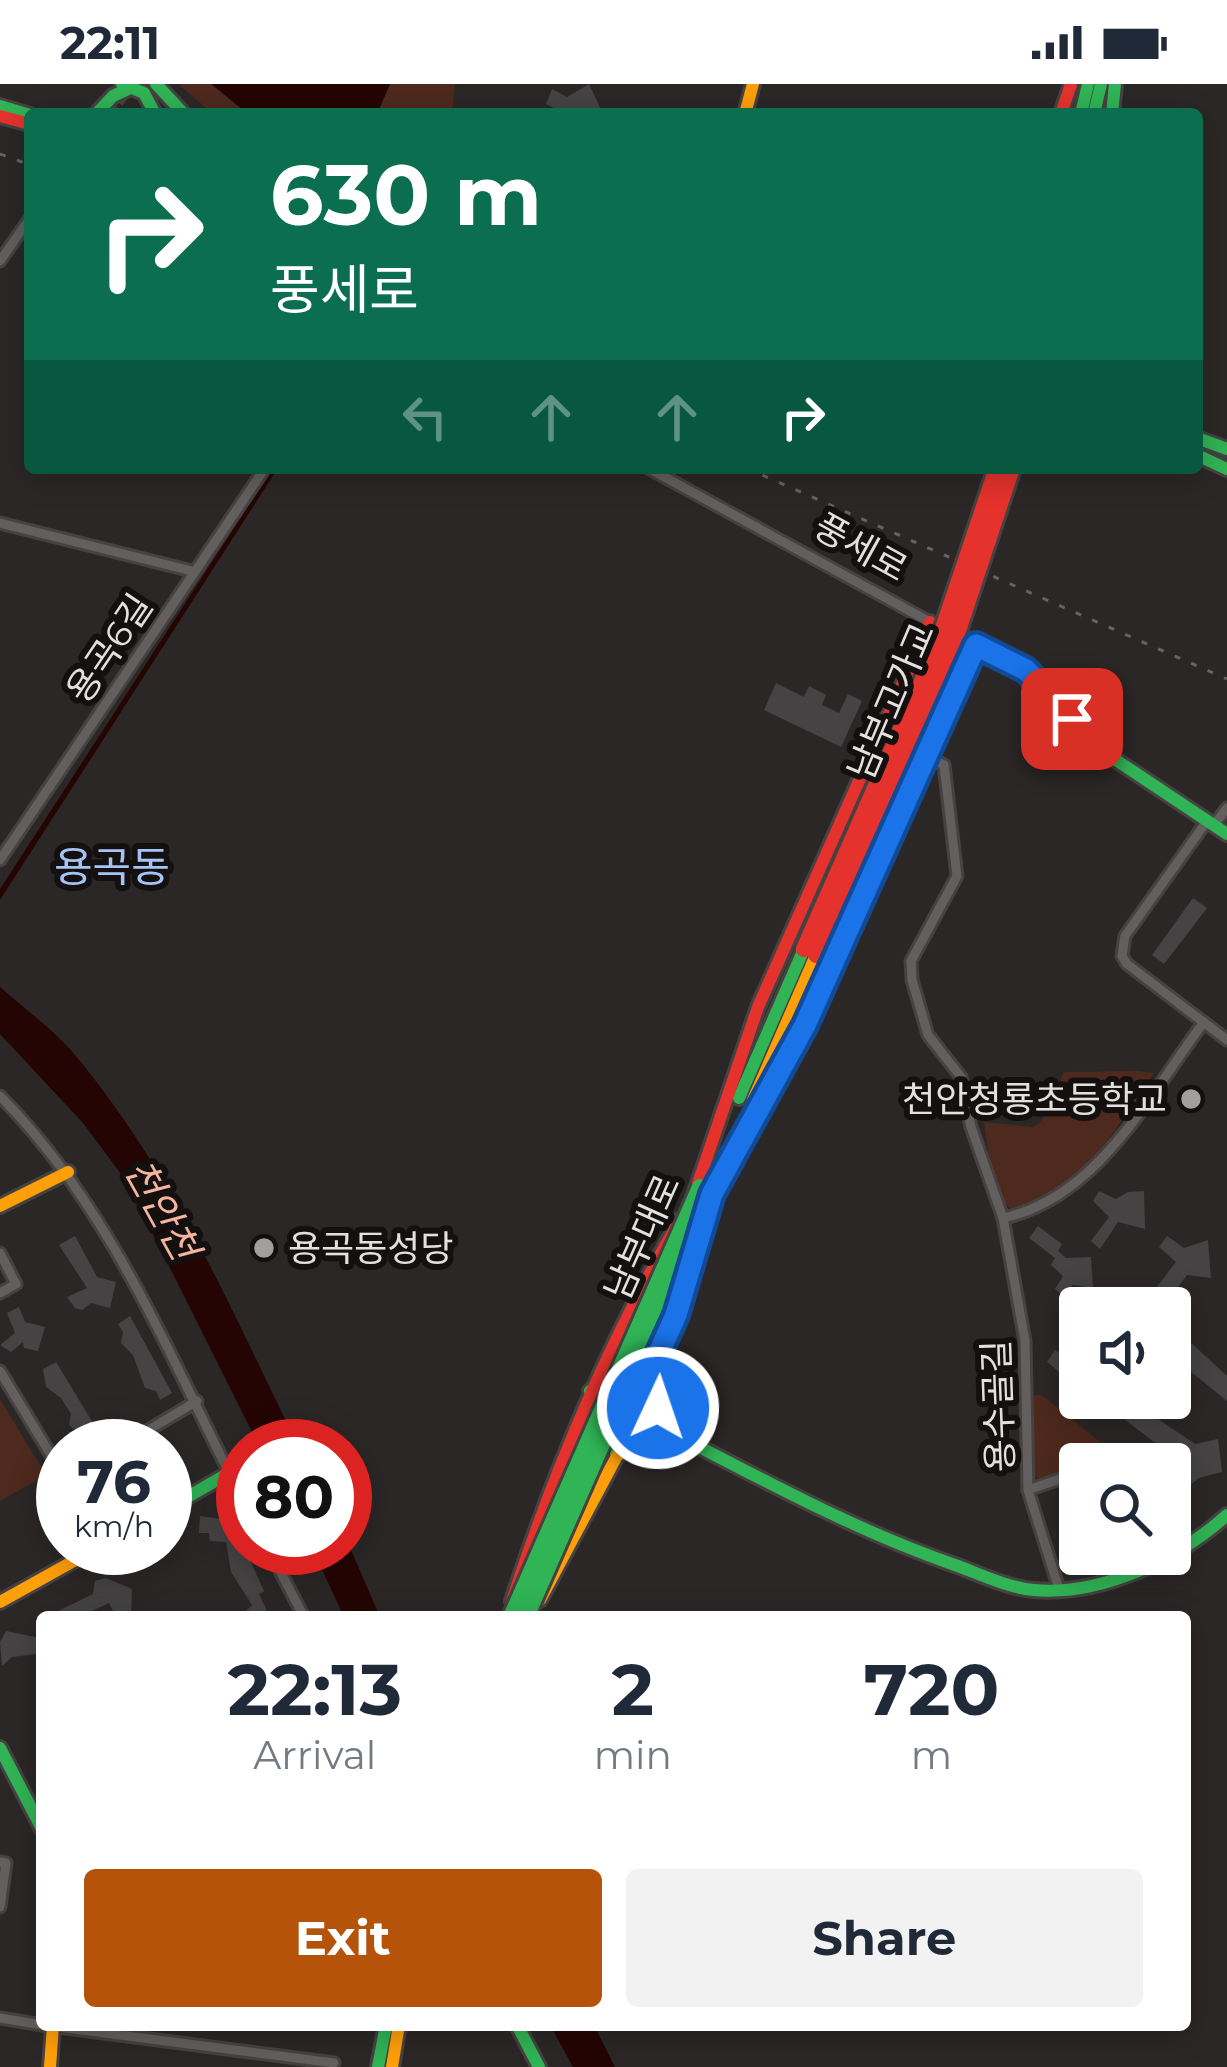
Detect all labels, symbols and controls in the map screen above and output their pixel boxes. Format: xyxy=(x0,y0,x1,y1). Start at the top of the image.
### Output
text: 22:11 xyxy=(60,15,160,70)
text: 630 m xyxy=(270,144,542,246)
icon: right xyxy=(72,156,228,312)
text: 풍세로 xyxy=(270,257,419,323)
icon: left xyxy=(392,384,458,450)
icon: ahead xyxy=(518,384,584,450)
icon: ahead xyxy=(644,384,710,450)
icon: right xyxy=(770,384,836,450)
street label: 풍세로 xyxy=(807,504,915,590)
street label: 용곡6길 xyxy=(57,585,161,711)
street label: 남부고가교 xyxy=(838,616,944,786)
pin xyxy=(1021,668,1123,770)
icon: arrive xyxy=(1039,686,1105,752)
district label: 용곡동 xyxy=(54,841,170,893)
place label: 천안청룡초등학교 xyxy=(902,1077,1167,1121)
marker: 천안청룡초등학교 xyxy=(1178,1086,1204,1112)
water label: 천안천 xyxy=(115,1150,211,1271)
street label: 남부대로 xyxy=(595,1168,689,1306)
place label: 용곡동성당 xyxy=(288,1226,454,1270)
marker: 용곡동성당 xyxy=(251,1235,277,1261)
map controls xyxy=(1059,1287,1191,1575)
button: sound xyxy=(1059,1287,1191,1419)
street label: 용수골길 xyxy=(974,1339,1022,1473)
position arrow xyxy=(595,1345,721,1471)
speed limit sign: 80 xyxy=(216,1419,372,1575)
button: search xyxy=(1059,1443,1191,1575)
text: 76 xyxy=(77,1445,151,1518)
text: km/h xyxy=(74,1508,154,1545)
text: 22:13 xyxy=(228,1645,402,1733)
text: 2 xyxy=(612,1645,654,1733)
text: 720 xyxy=(863,1645,999,1733)
text: Arrival xyxy=(253,1731,376,1779)
text: min xyxy=(594,1731,672,1779)
text: m xyxy=(911,1731,952,1779)
button: Exit xyxy=(84,1869,602,2007)
button: Share xyxy=(626,1869,1143,2007)

